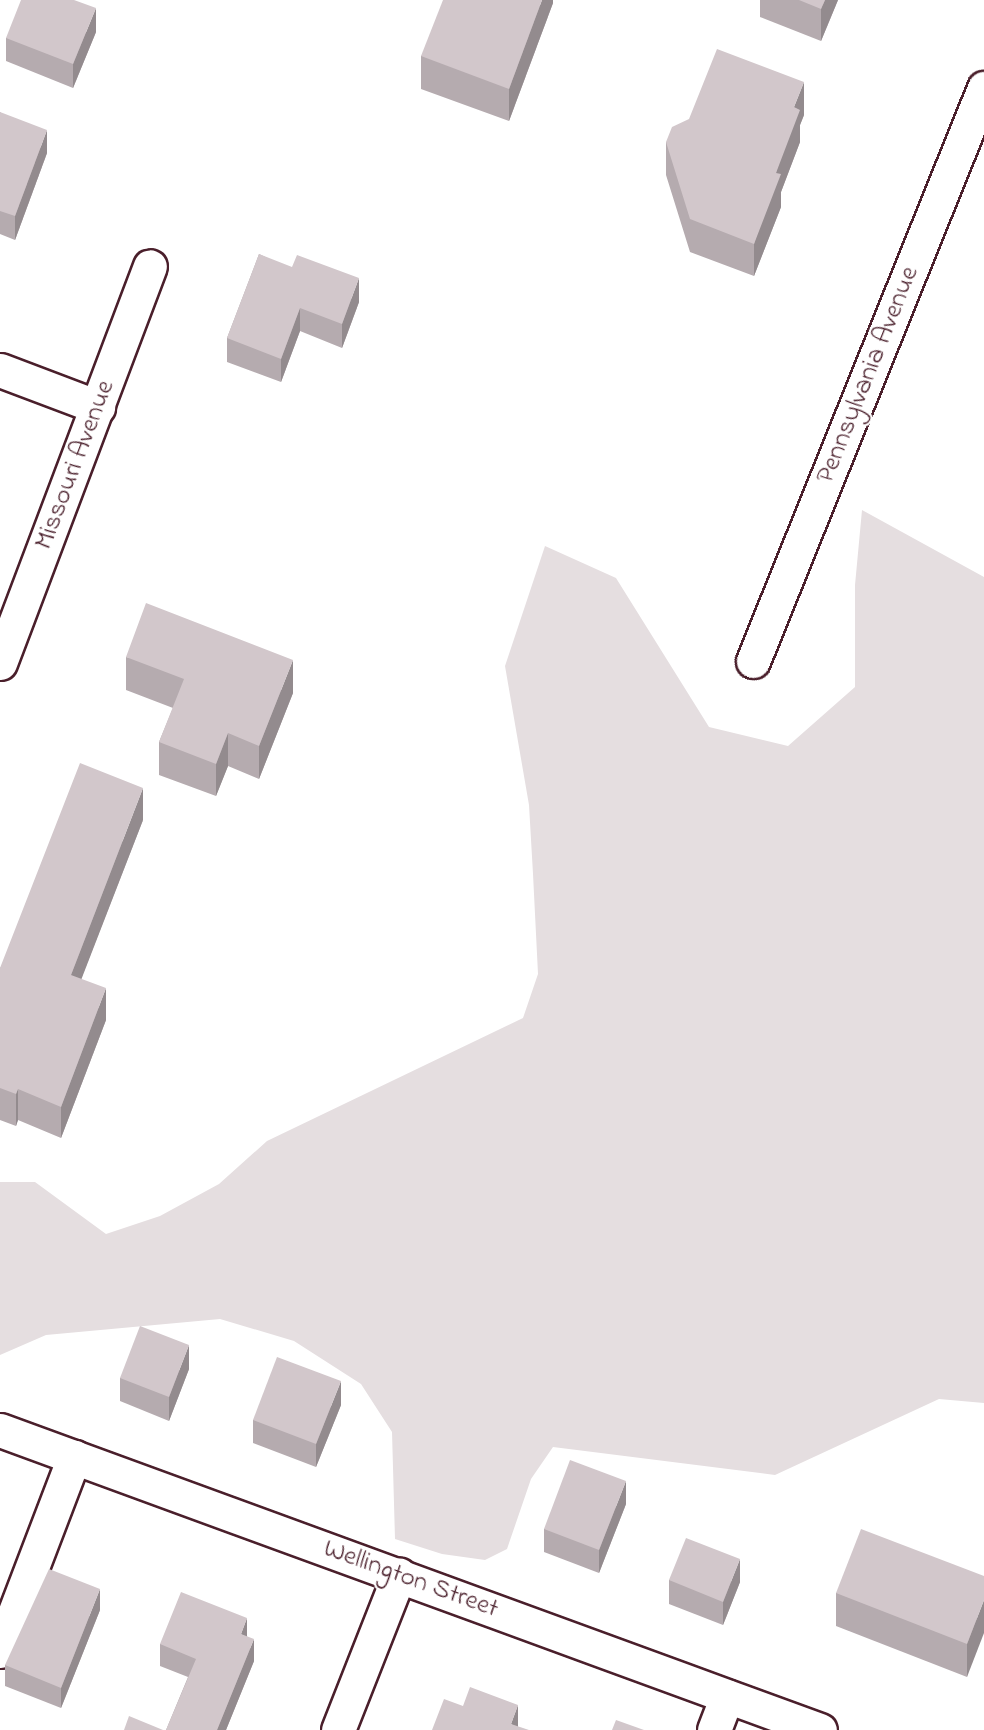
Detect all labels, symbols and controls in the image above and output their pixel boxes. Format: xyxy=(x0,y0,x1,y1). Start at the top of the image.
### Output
street label: Pennsylvania Avenue xyxy=(810,262,926,488)
street label: Missouri Avenue xyxy=(28,376,122,554)
street label: Wellington Street xyxy=(319,1532,503,1626)

